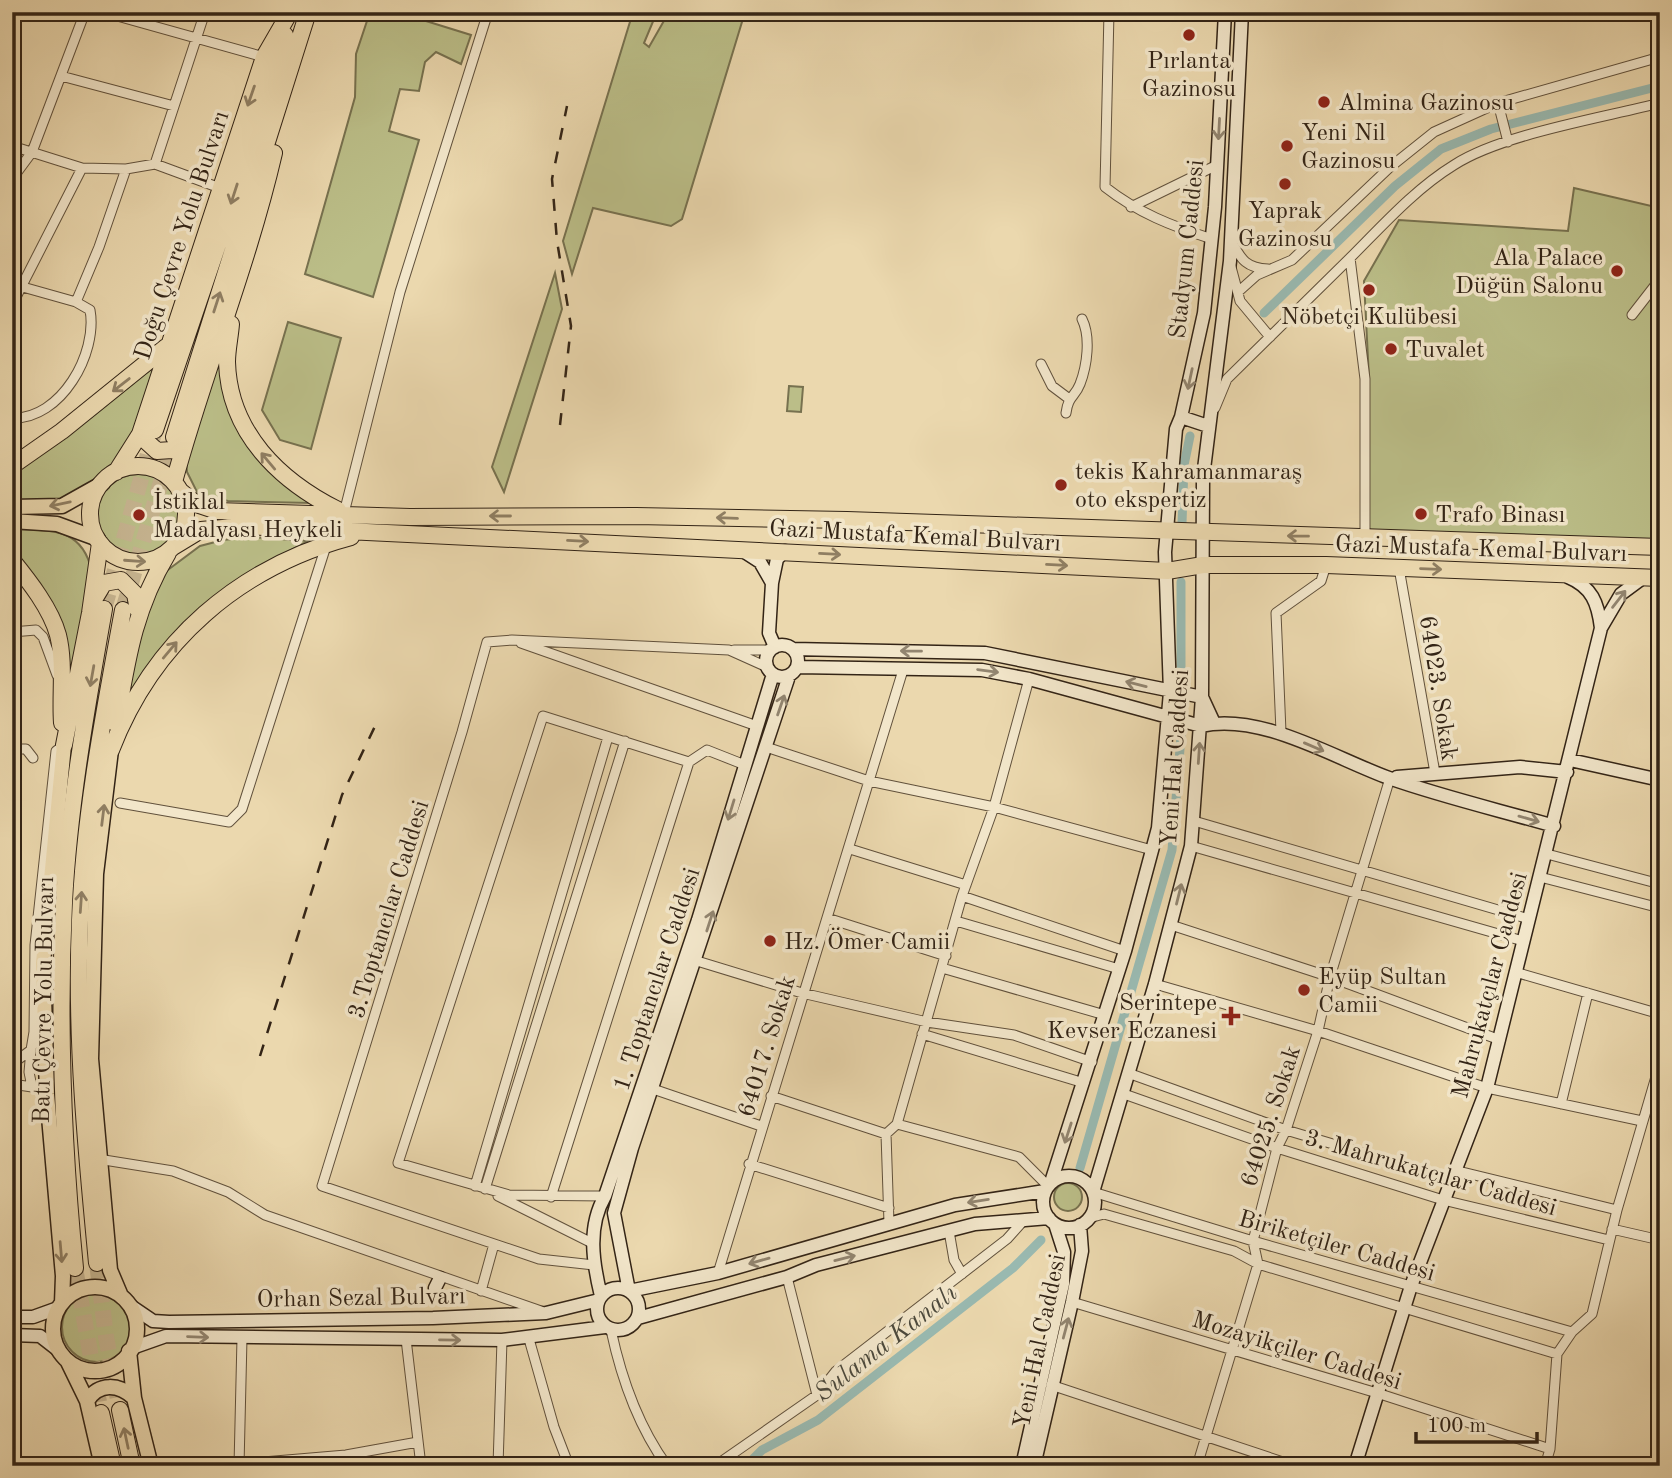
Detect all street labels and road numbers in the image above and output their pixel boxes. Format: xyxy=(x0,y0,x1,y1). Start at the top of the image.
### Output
street label: Doğu Çevre Yolu Bulvarı xyxy=(131,108,235,363)
street label: Stadyum Caddesi xyxy=(1167,158,1209,340)
street label: Gazi Mustafa Kemal Bulvarı xyxy=(768,517,1061,557)
street label: Gazi Mustafa Kemal Bulvarı xyxy=(1334,533,1627,567)
street label: 64023. Sokak xyxy=(1414,614,1460,763)
street label: Yeni Hal Caddesi xyxy=(1158,669,1194,848)
street label: 3.Toptancılar Caddesi xyxy=(345,798,434,1021)
street label: 1. Toptancılar Caddesi xyxy=(610,865,705,1094)
street label: Mahrukatçılar Caddesi xyxy=(1449,870,1533,1101)
street label: Batı Çevre Yolu Bulvarı xyxy=(31,876,59,1124)
street label: 64017. Sokak xyxy=(735,973,801,1120)
street label: 64025. Sokak xyxy=(1238,1043,1306,1190)
street label: 3. Mahrukatçılar Caddesi xyxy=(1302,1126,1559,1221)
street label: Biriketçiler Caddesi xyxy=(1235,1207,1437,1286)
street label: Yeni Hal Caddesi xyxy=(1011,1252,1071,1431)
street label: Orhan Sezal Bulvarı xyxy=(256,1285,466,1313)
street label: Mozayikçiler Caddesi xyxy=(1189,1309,1404,1395)

